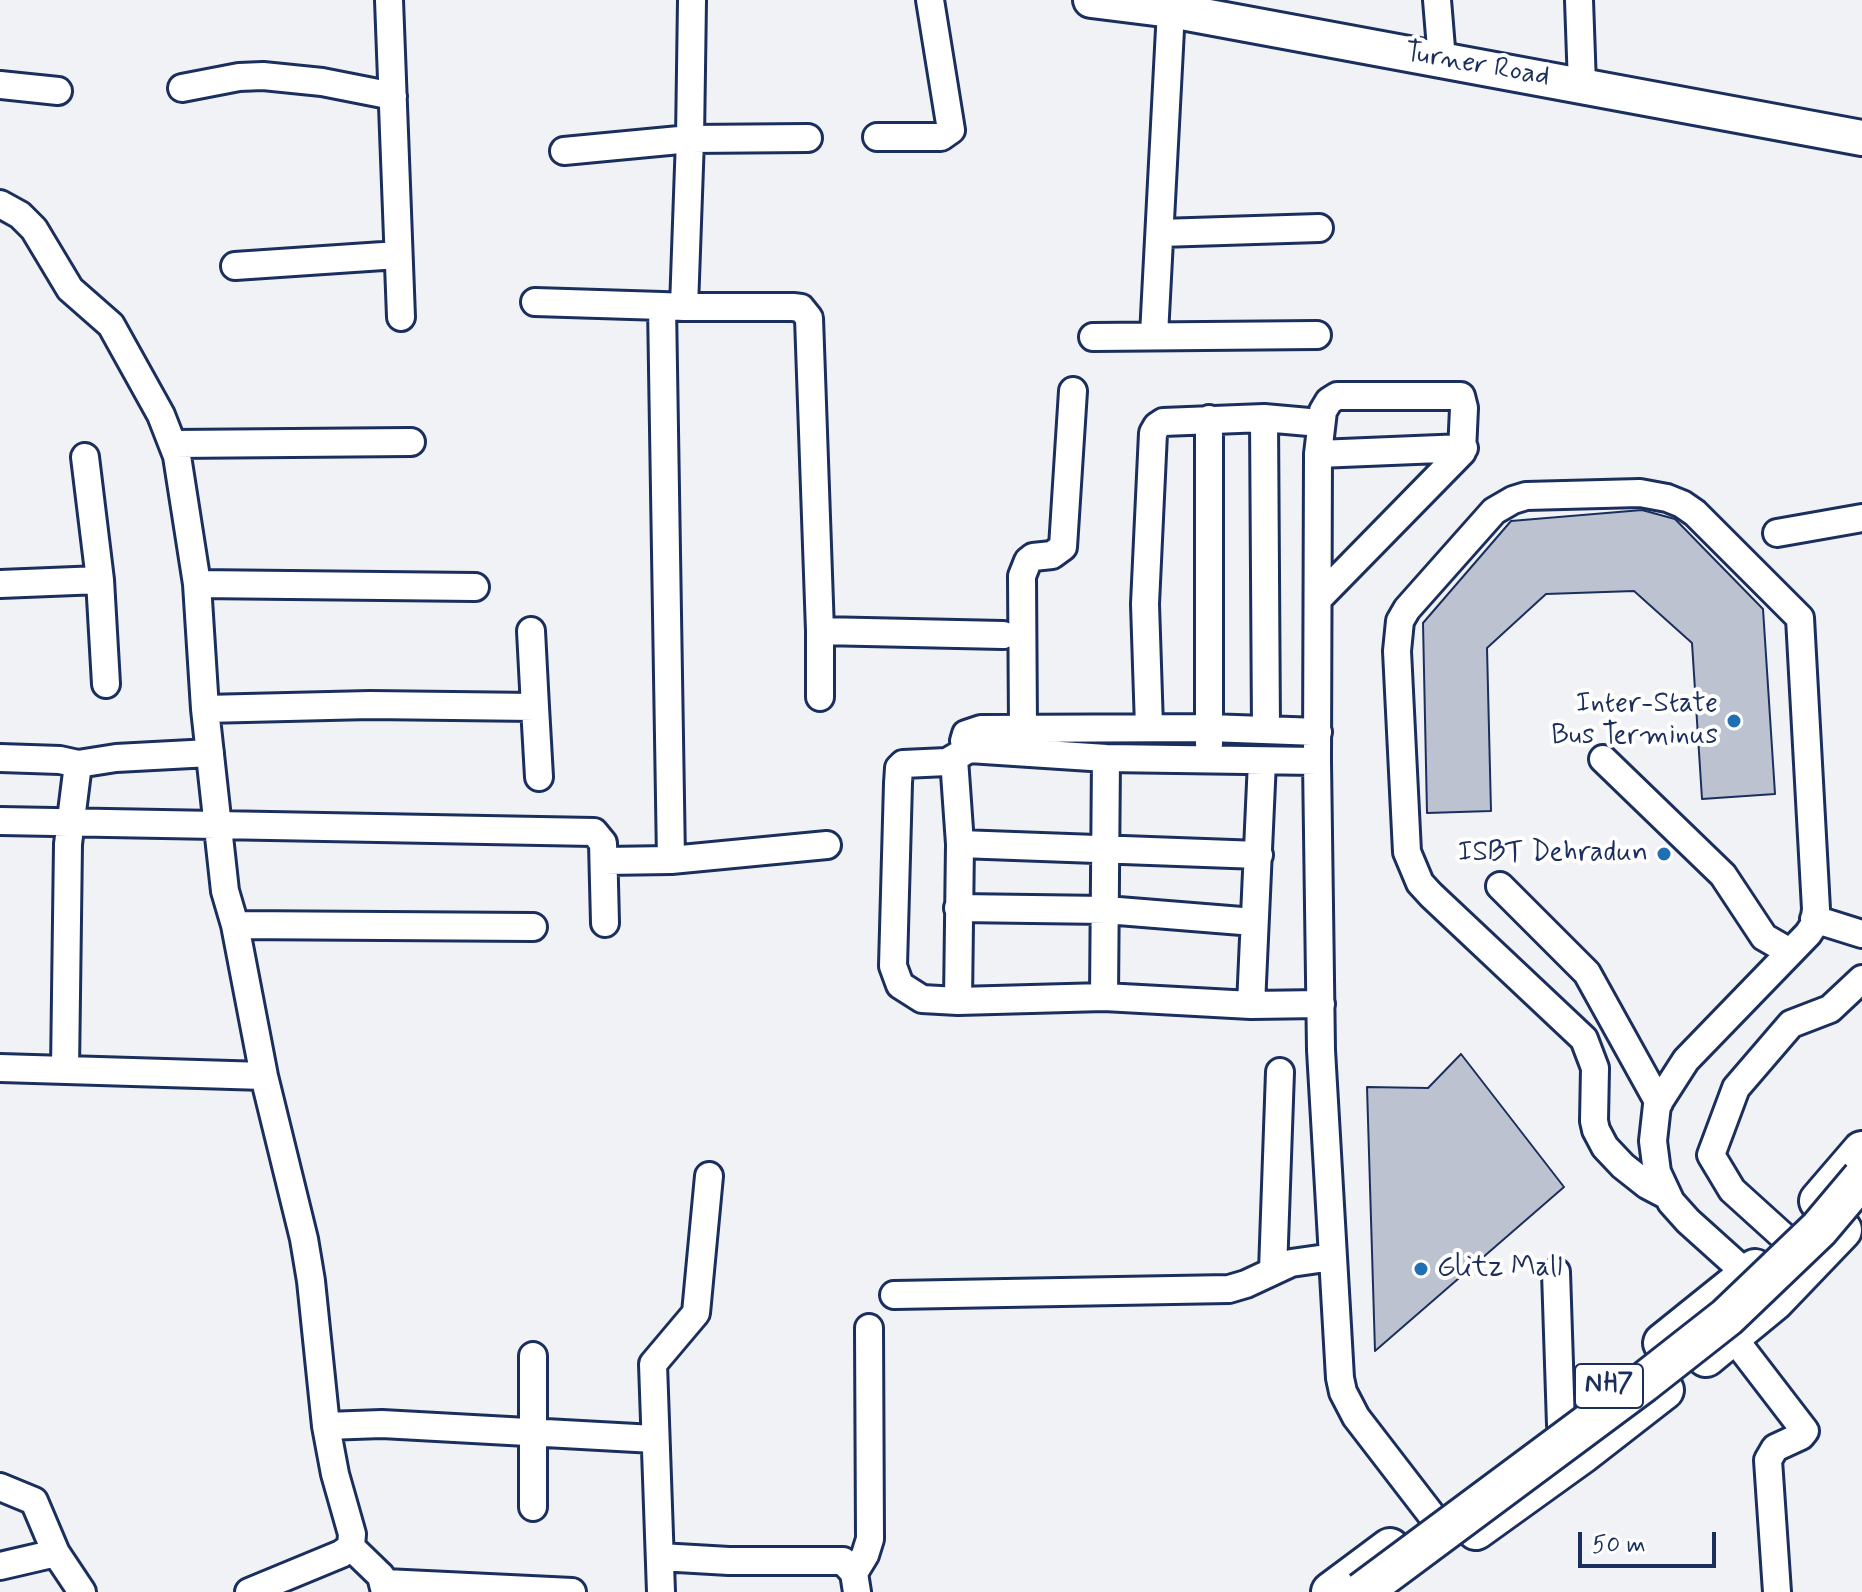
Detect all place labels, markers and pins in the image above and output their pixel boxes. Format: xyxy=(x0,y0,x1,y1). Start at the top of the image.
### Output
place label: Inter-State Bus Terminus xyxy=(1551,688,1718,754)
marker: Inter-State Bus Terminus xyxy=(1725,712,1743,730)
place label: ISBT Dehradun xyxy=(1458,837,1648,871)
marker: ISBT Dehradun xyxy=(1655,845,1673,863)
place label: Glitz Mall xyxy=(1437,1252,1562,1286)
marker: Glitz Mall xyxy=(1412,1260,1430,1278)

